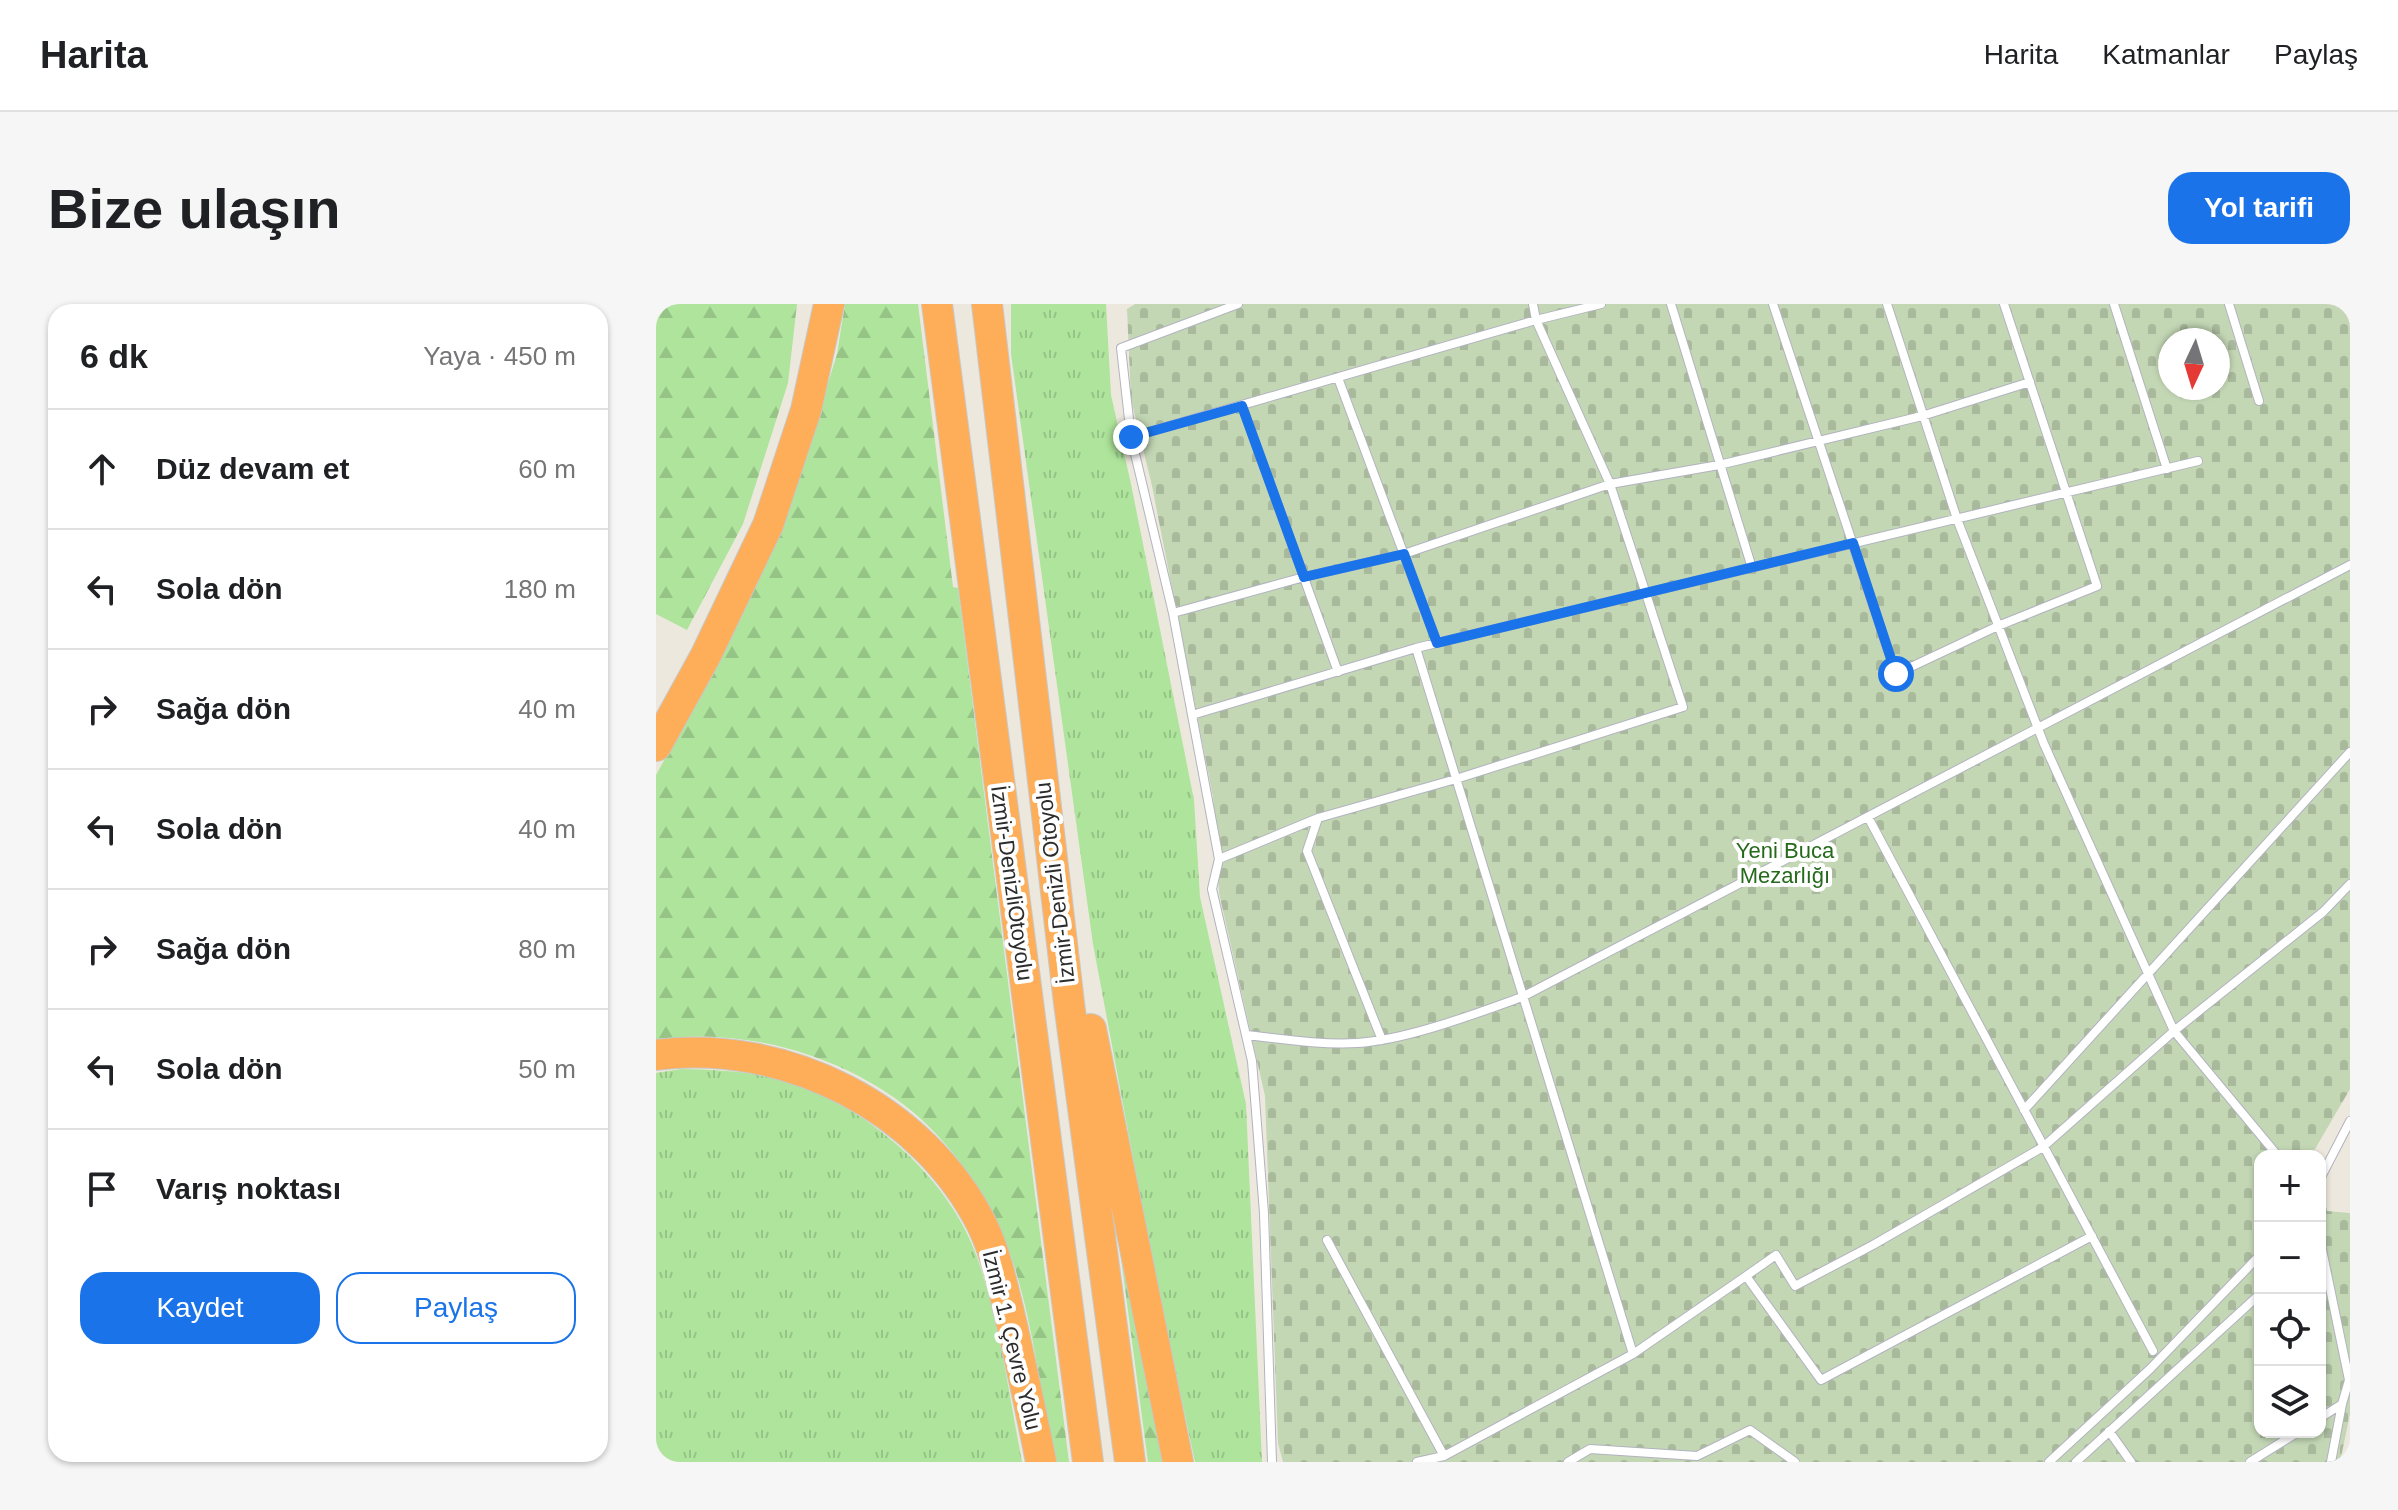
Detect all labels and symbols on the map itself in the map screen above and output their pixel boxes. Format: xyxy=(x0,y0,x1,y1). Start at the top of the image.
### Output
north arrow xyxy=(2158,328,2230,400)
route end xyxy=(1113,419,1149,455)
route start xyxy=(1878,656,1914,692)
street label: İzmir-Denizli Otoyolu xyxy=(1030,781,1080,985)
street label: İzmir-DenizliOtoyolu xyxy=(986,784,1038,982)
park label: Yeni Buca Mezarlığı xyxy=(1736,838,1835,888)
street label: İzmir 1. Çevre Yolu xyxy=(978,1247,1046,1433)

